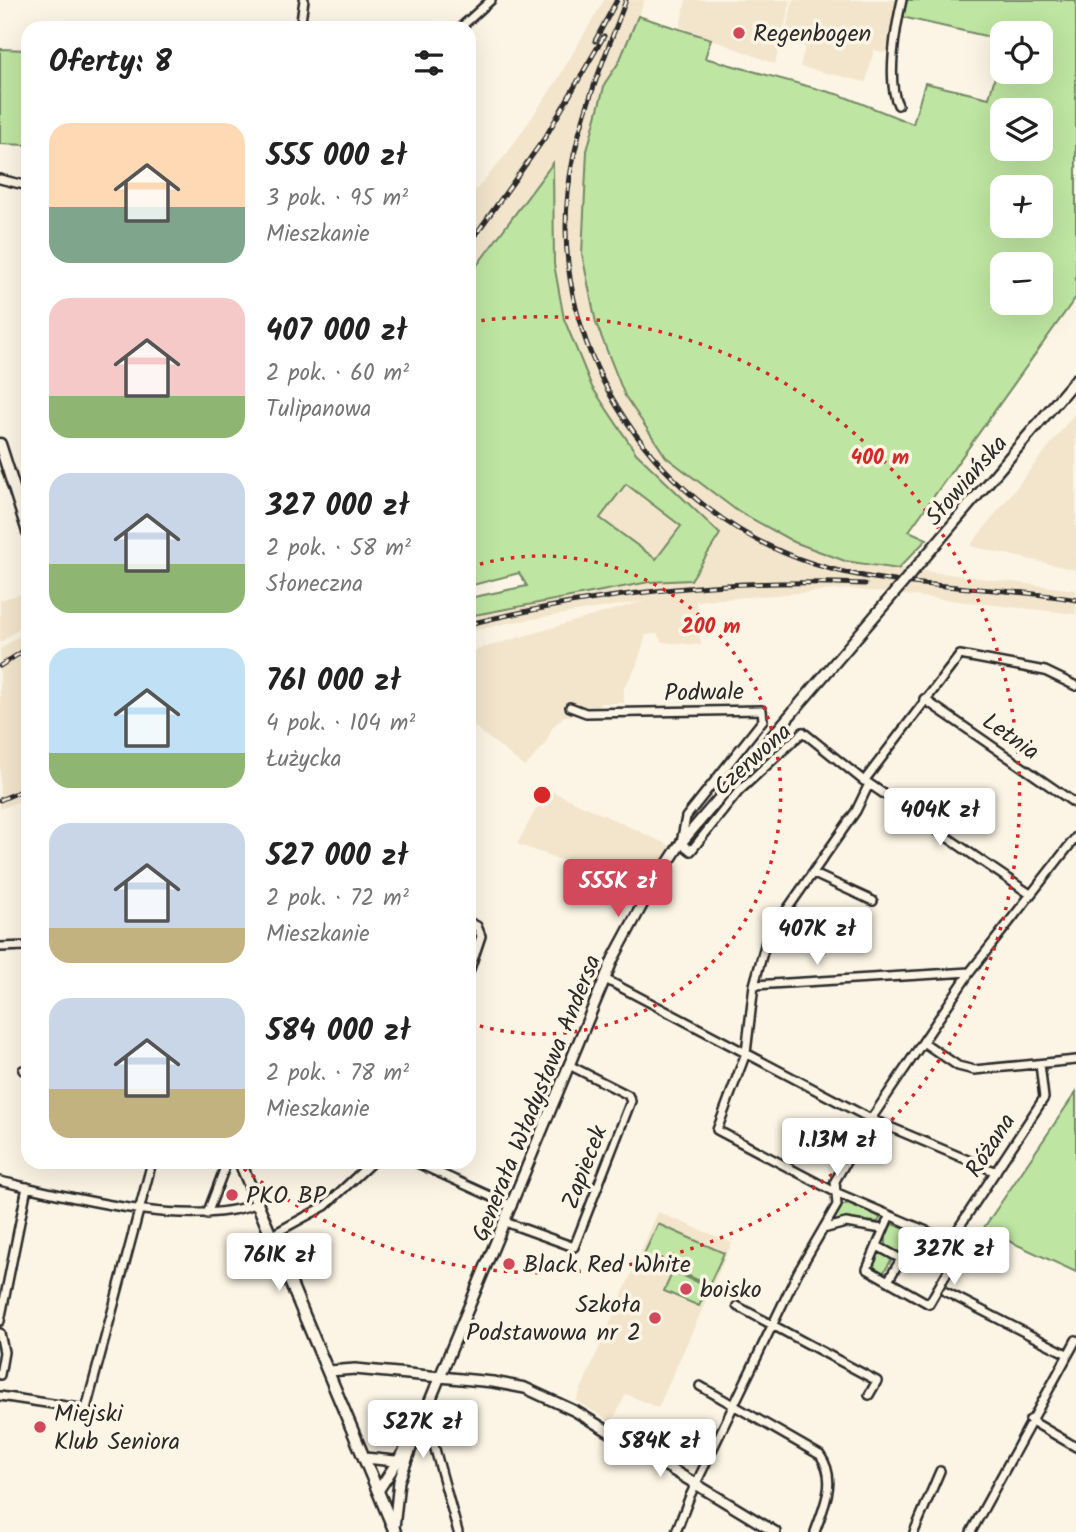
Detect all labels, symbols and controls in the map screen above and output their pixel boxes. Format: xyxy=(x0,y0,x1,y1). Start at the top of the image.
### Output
place label: Regenbogen xyxy=(753,15,871,54)
map controls xyxy=(990,21,1053,315)
button: locate xyxy=(990,21,1053,84)
marker: Regenbogen xyxy=(731,25,747,41)
text: Oferty: 8 xyxy=(49,39,172,87)
icon: filters xyxy=(410,44,448,82)
button: layers xyxy=(990,98,1053,161)
text: 555 000 zł xyxy=(266,133,407,181)
icon: home xyxy=(105,151,189,235)
button: + xyxy=(990,175,1053,238)
text: 3 pok. · 95 m² xyxy=(266,181,408,217)
text: Mieszkanie xyxy=(266,217,370,253)
button: − xyxy=(990,252,1053,315)
text: 407 000 zł xyxy=(266,308,407,356)
icon: home xyxy=(105,326,189,410)
text: 2 pok. · 60 m² xyxy=(266,356,409,392)
text: Tulipanowa xyxy=(266,392,371,428)
street label: Słowiańska xyxy=(916,426,1018,536)
text: 400 m xyxy=(851,442,909,475)
text: 327 000 zł xyxy=(266,483,409,531)
icon: home xyxy=(105,501,189,585)
text: 2 pok. · 58 m² xyxy=(266,531,411,567)
text: Słoneczna xyxy=(266,567,363,603)
text: 200 m xyxy=(681,611,741,644)
text: 761 000 zł xyxy=(266,658,401,706)
street label: Podwale xyxy=(664,673,745,714)
icon: home xyxy=(105,676,189,760)
street label: Letnia xyxy=(973,703,1047,771)
text: 4 pok. · 104 m² xyxy=(266,706,415,742)
street label: Czerwona xyxy=(705,714,801,806)
text: Łużycka xyxy=(266,742,341,778)
centre of rings xyxy=(530,783,554,807)
pin: 404K zł xyxy=(875,788,1005,848)
text: 404K zł xyxy=(900,793,980,829)
text: 527 000 zł xyxy=(266,833,408,881)
icon: home xyxy=(105,851,189,935)
pin: 555K zł xyxy=(553,860,683,919)
text: 555K zł xyxy=(579,864,657,900)
text: 2 pok. · 72 m² xyxy=(266,881,409,917)
pin: 407K zł xyxy=(752,908,882,967)
text: 407K zł xyxy=(778,912,856,948)
text: Mieszkanie xyxy=(266,917,370,953)
street label: Generała Władysława Andersa xyxy=(462,949,613,1248)
text: 584 000 zł xyxy=(266,1008,410,1056)
icon: home xyxy=(105,1026,189,1110)
text: 2 pok. · 78 m² xyxy=(266,1056,409,1092)
text: Mieszkanie xyxy=(266,1092,370,1128)
street label: Różana xyxy=(956,1106,1027,1186)
pin: 1.13M zł xyxy=(765,1118,909,1178)
street label: Zapiecek xyxy=(552,1119,619,1215)
text: 1.13M zł xyxy=(798,1123,876,1159)
place label: PKO BP xyxy=(246,1177,327,1216)
marker: PKO BP xyxy=(224,1187,240,1203)
pin: 327K zł xyxy=(889,1228,1019,1287)
text: 327K zł xyxy=(914,1232,994,1268)
pin: 761K zł xyxy=(214,1234,344,1293)
text: 761K zł xyxy=(243,1238,315,1274)
place label: Black Red White xyxy=(523,1246,691,1285)
marker: Black Red White xyxy=(501,1256,517,1272)
place label: boisko xyxy=(700,1271,762,1310)
marker: boisko xyxy=(678,1281,694,1297)
place label: Szkoła Podstawowa nr 2 xyxy=(466,1286,641,1353)
marker: Szkoła Podstawowa nr 2 xyxy=(647,1310,663,1326)
place label: Miejski Klub Seniora xyxy=(54,1395,180,1462)
pin: 527K zł xyxy=(358,1400,488,1460)
text: 527K zł xyxy=(384,1405,462,1441)
marker: Miejski Klub Seniora xyxy=(32,1419,48,1435)
pin: 584K zł xyxy=(595,1420,725,1479)
text: 584K zł xyxy=(620,1424,700,1460)

